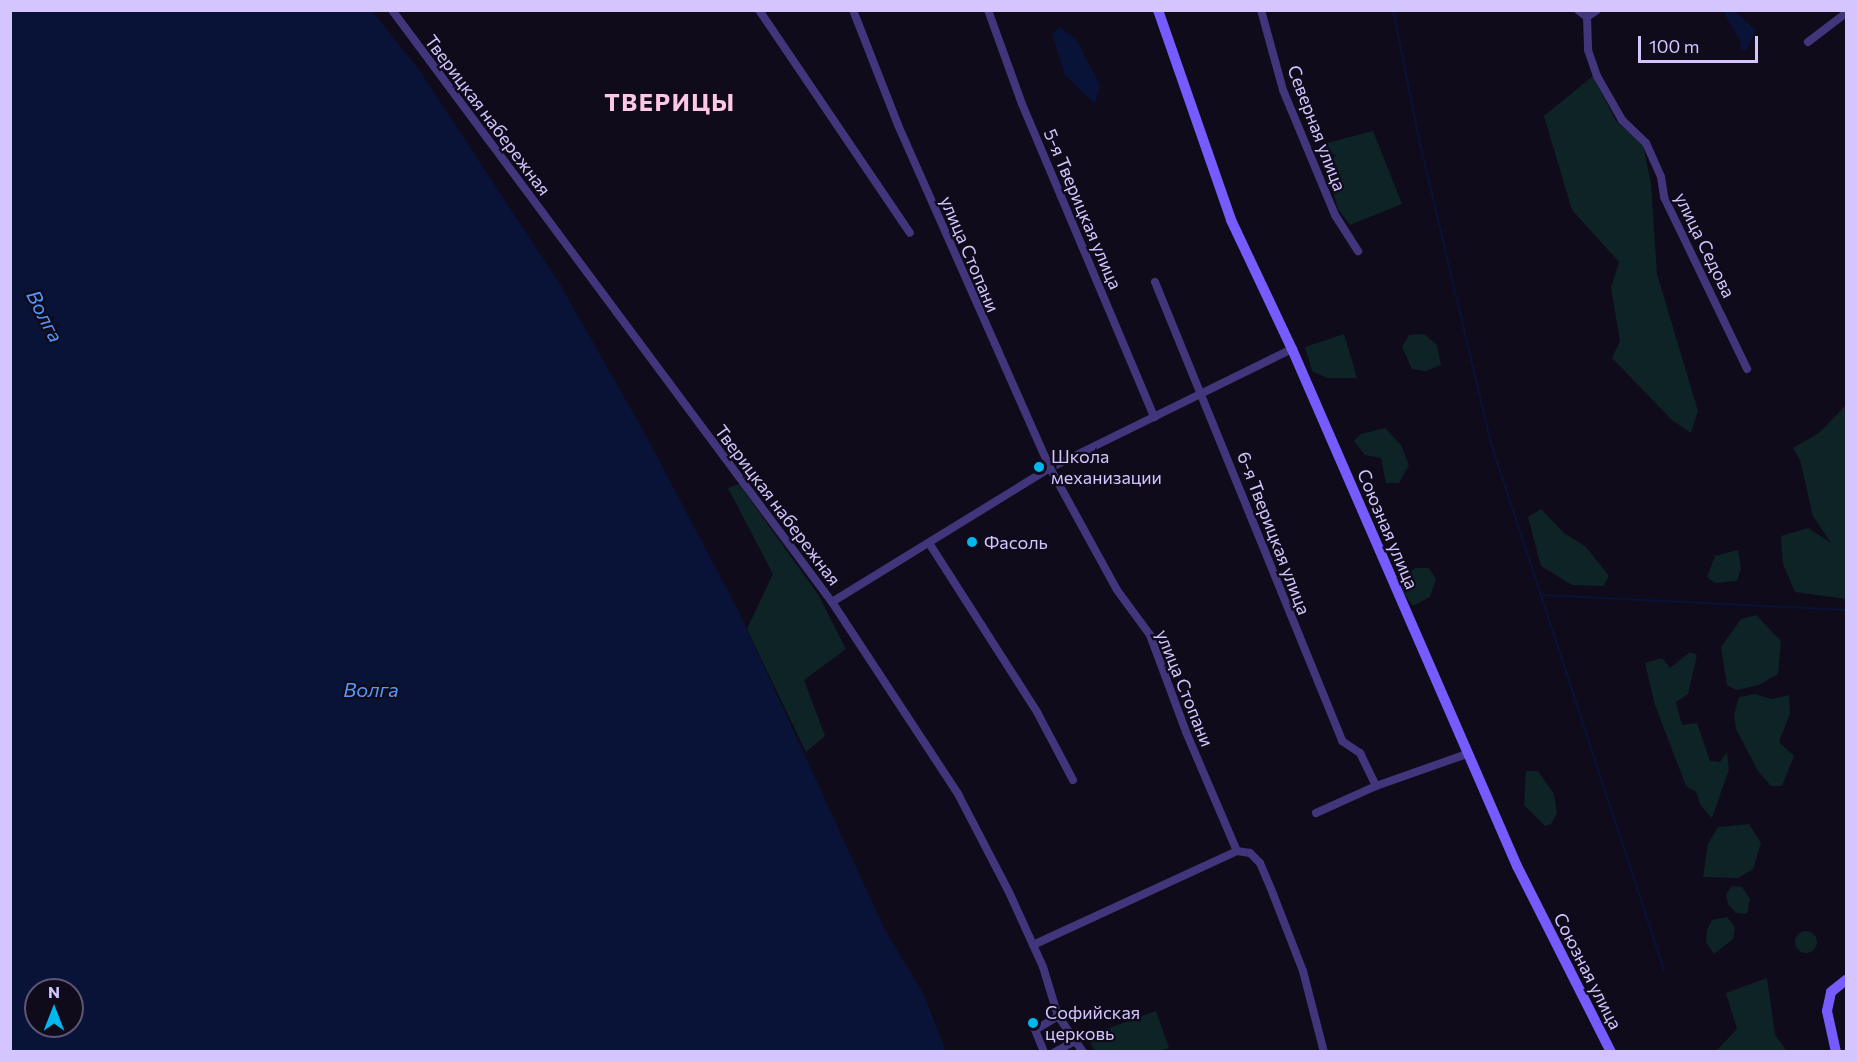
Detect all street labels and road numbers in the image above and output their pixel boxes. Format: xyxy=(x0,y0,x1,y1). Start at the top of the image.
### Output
street label: Тверицкая набережная xyxy=(421,30,555,200)
street label: Северная улица xyxy=(1283,62,1351,194)
street label: 5-я Тверицкая улица xyxy=(1039,125,1127,293)
street label: улица Седова xyxy=(1670,189,1740,301)
street label: улица Стопани xyxy=(936,193,1004,315)
street label: Тверицкая набережная xyxy=(711,420,845,590)
street label: 6-я Тверицкая улица xyxy=(1233,448,1315,618)
street label: Союзная улица xyxy=(1353,466,1423,592)
street label: улица Стопани xyxy=(1152,626,1218,750)
street label: Союзная улица xyxy=(1549,909,1627,1033)

